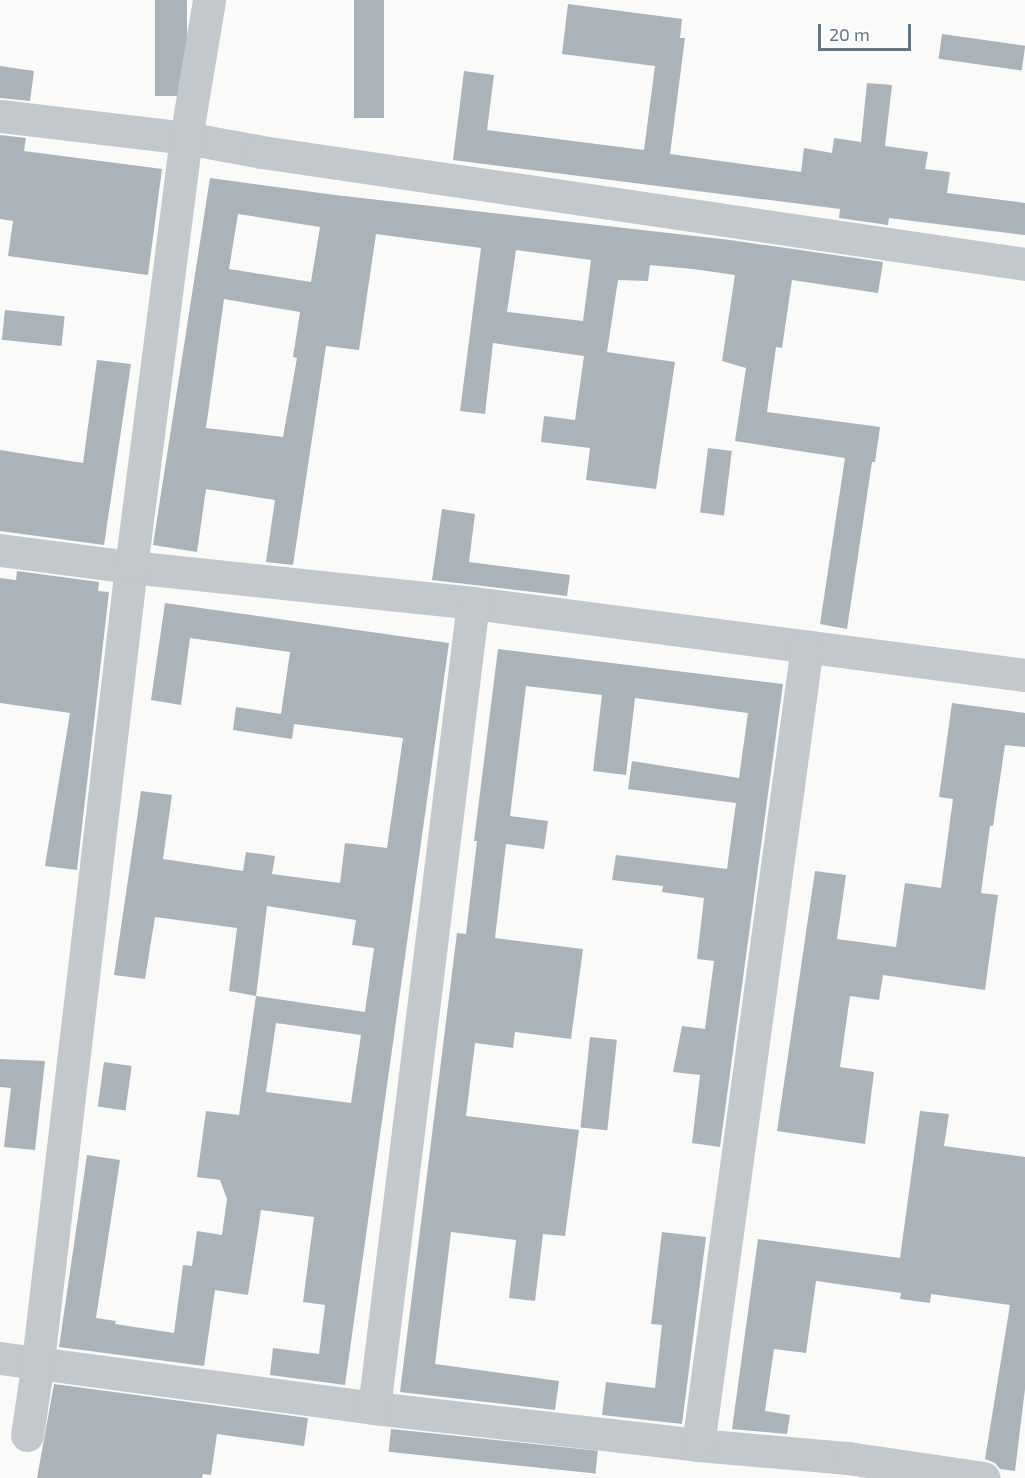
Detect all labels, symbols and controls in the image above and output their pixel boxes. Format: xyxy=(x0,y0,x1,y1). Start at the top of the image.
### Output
scale bar xyxy=(821,12,914,50)
text: 20 m xyxy=(829,23,870,45)

